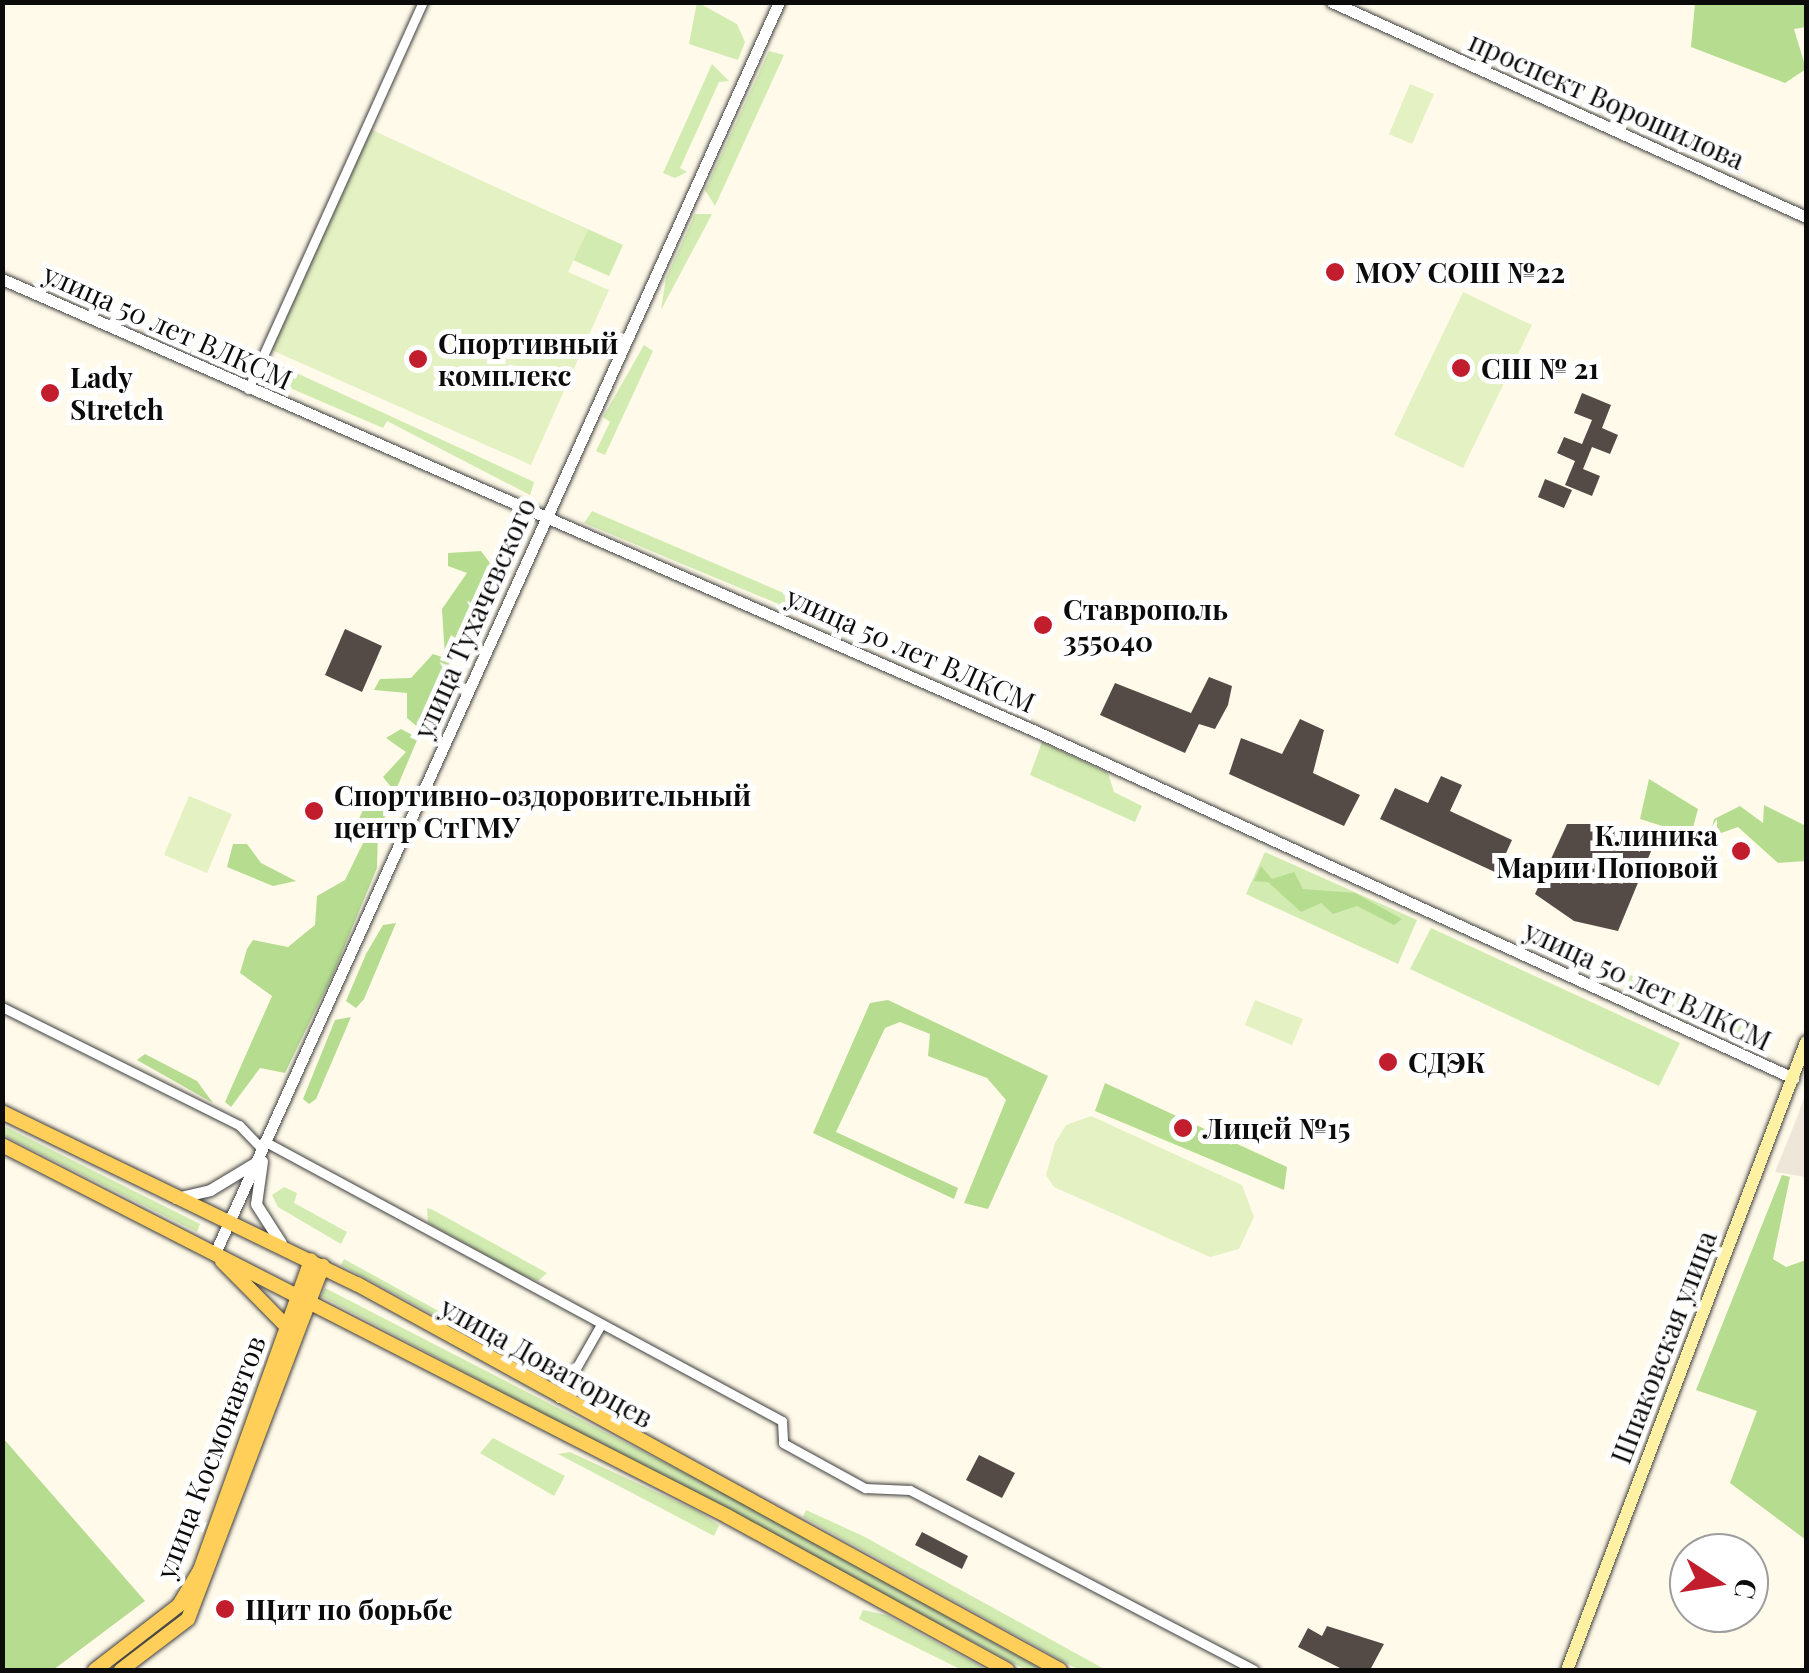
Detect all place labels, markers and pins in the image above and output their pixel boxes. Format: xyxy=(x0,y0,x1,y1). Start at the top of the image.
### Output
place label: МОУ СОШ №22 xyxy=(1355,255,1565,289)
marker: МОУ СОШ №22 xyxy=(1324,261,1346,283)
place label: Спортивный комплекс xyxy=(438,326,618,392)
marker: Спортивный комплекс xyxy=(407,348,429,370)
place label: СШ № 21 xyxy=(1481,351,1599,385)
marker: СШ № 21 xyxy=(1450,357,1472,379)
place label: Lady Stretch xyxy=(70,360,164,426)
marker: Lady Stretch xyxy=(39,382,61,404)
place label: Ставрополь 355040 xyxy=(1063,592,1228,658)
marker: Ставрополь 355040 xyxy=(1032,614,1054,636)
place label: Спортивно-оздоровительный центр СтГМУ xyxy=(334,778,751,844)
marker: Спортивно-оздоровительный центр СтГМУ xyxy=(303,800,325,822)
place label: Клиника Марии Поповой xyxy=(1496,818,1718,884)
marker: Клиника Марии Поповой xyxy=(1728,838,1754,864)
place label: СДЭК xyxy=(1408,1045,1486,1079)
marker: СДЭК xyxy=(1377,1051,1399,1073)
place label: Лицей №15 xyxy=(1203,1111,1350,1145)
marker: Лицей №15 xyxy=(1172,1117,1194,1139)
place label: Щит по борьбе xyxy=(245,1592,453,1626)
marker: Щит по борьбе xyxy=(214,1598,236,1620)

